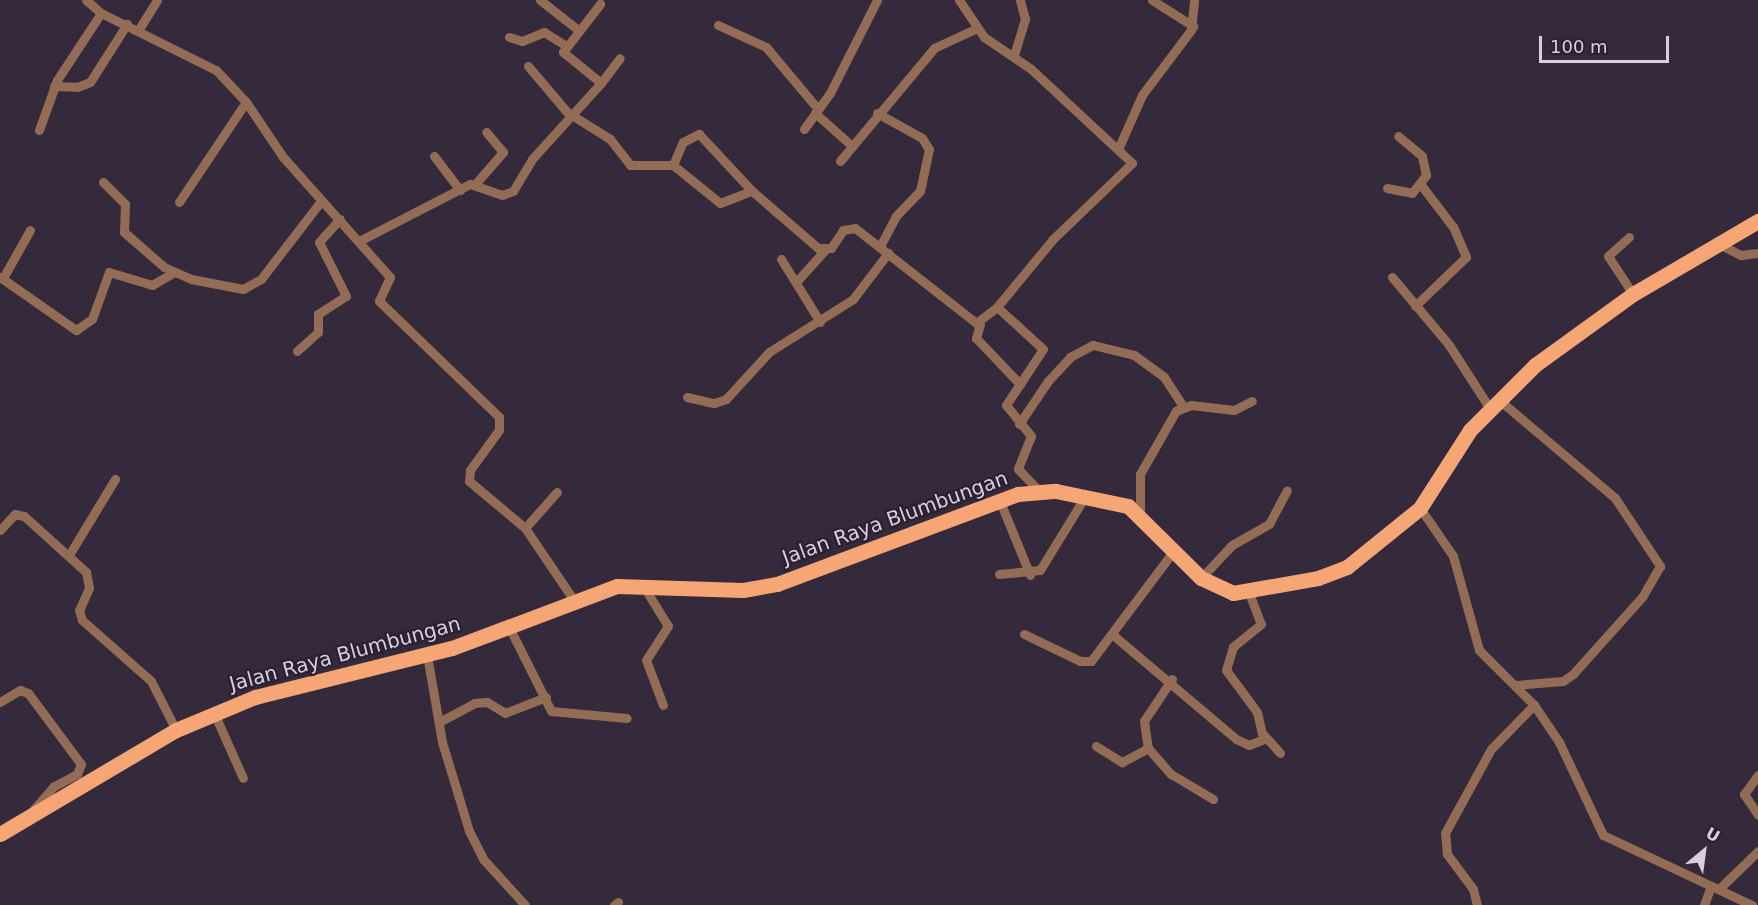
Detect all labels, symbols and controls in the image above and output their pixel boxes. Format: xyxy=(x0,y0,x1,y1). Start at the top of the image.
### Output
scale bar xyxy=(1542,24,1672,62)
text: 100 m xyxy=(1550,36,1608,57)
street label: Jalan Raya Blumbungan xyxy=(779,466,1011,570)
street label: Jalan Raya Blumbungan xyxy=(227,612,463,696)
north arrow xyxy=(1674,821,1734,881)
text: U xyxy=(1703,823,1723,846)

